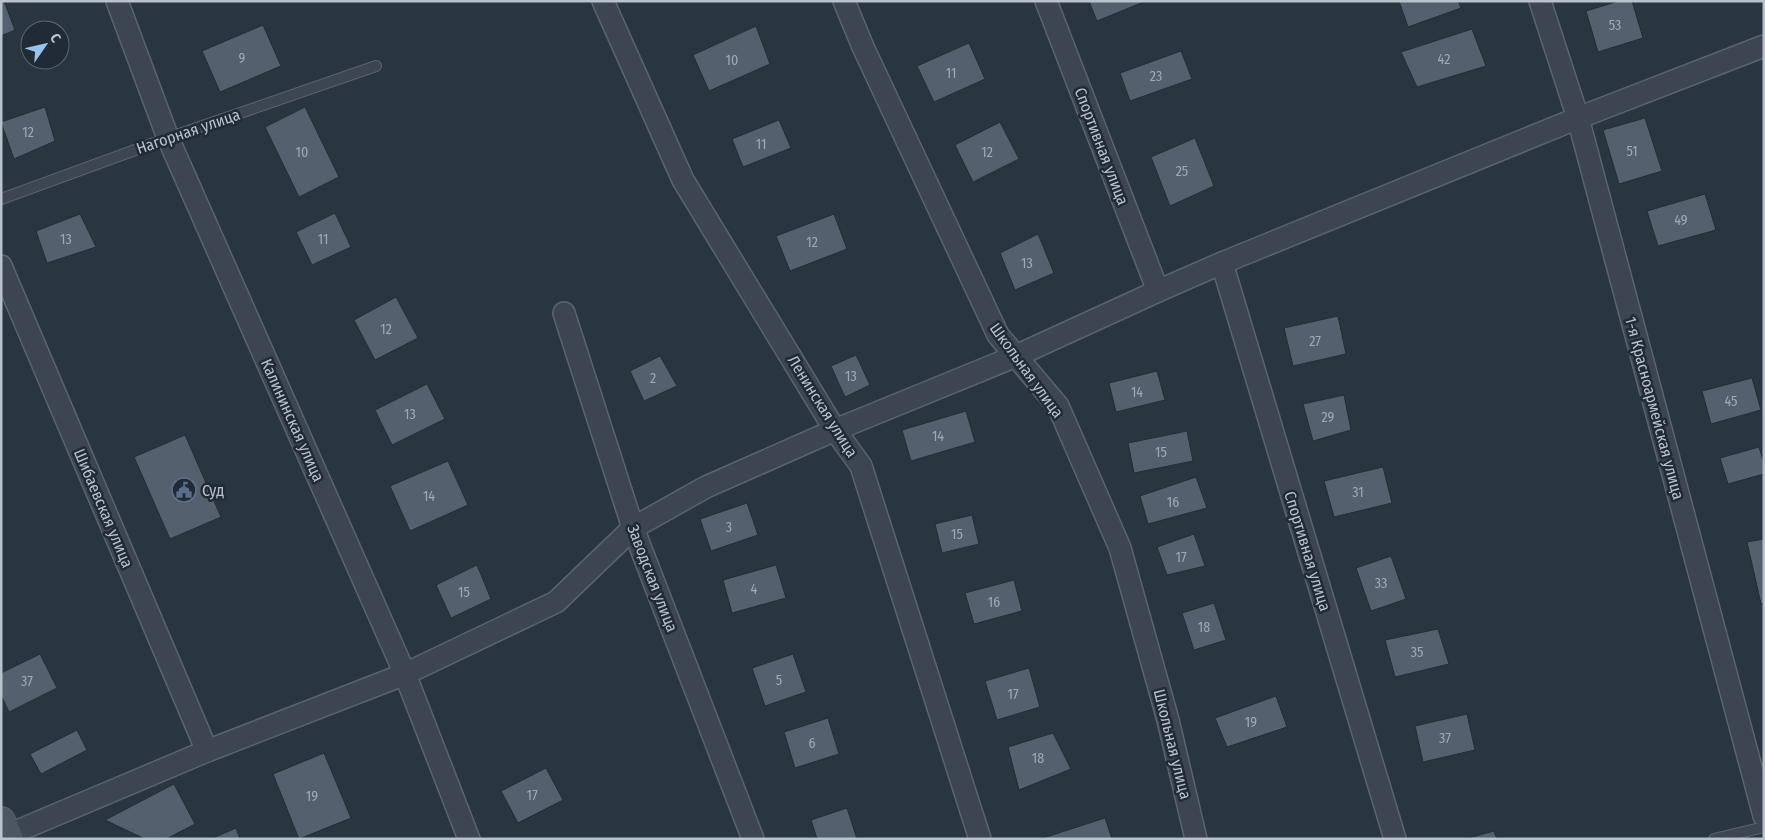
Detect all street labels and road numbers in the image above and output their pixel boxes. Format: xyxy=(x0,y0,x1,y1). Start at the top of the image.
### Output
street label: Спортивная улица xyxy=(1070,85,1133,208)
street label: Нагорная улица xyxy=(134,105,243,158)
street label: 1-я Красноармейская улица xyxy=(1621,315,1688,502)
street label: Школьная улица xyxy=(986,319,1067,422)
street label: Ленинская улица xyxy=(784,352,862,461)
street label: Калининская улица xyxy=(257,356,328,485)
street label: Шибаевская улица xyxy=(70,446,137,571)
street label: Спортивная улица xyxy=(1280,489,1335,613)
street label: Заводская улица xyxy=(623,522,682,635)
street label: Школьная улица xyxy=(1150,687,1195,801)

